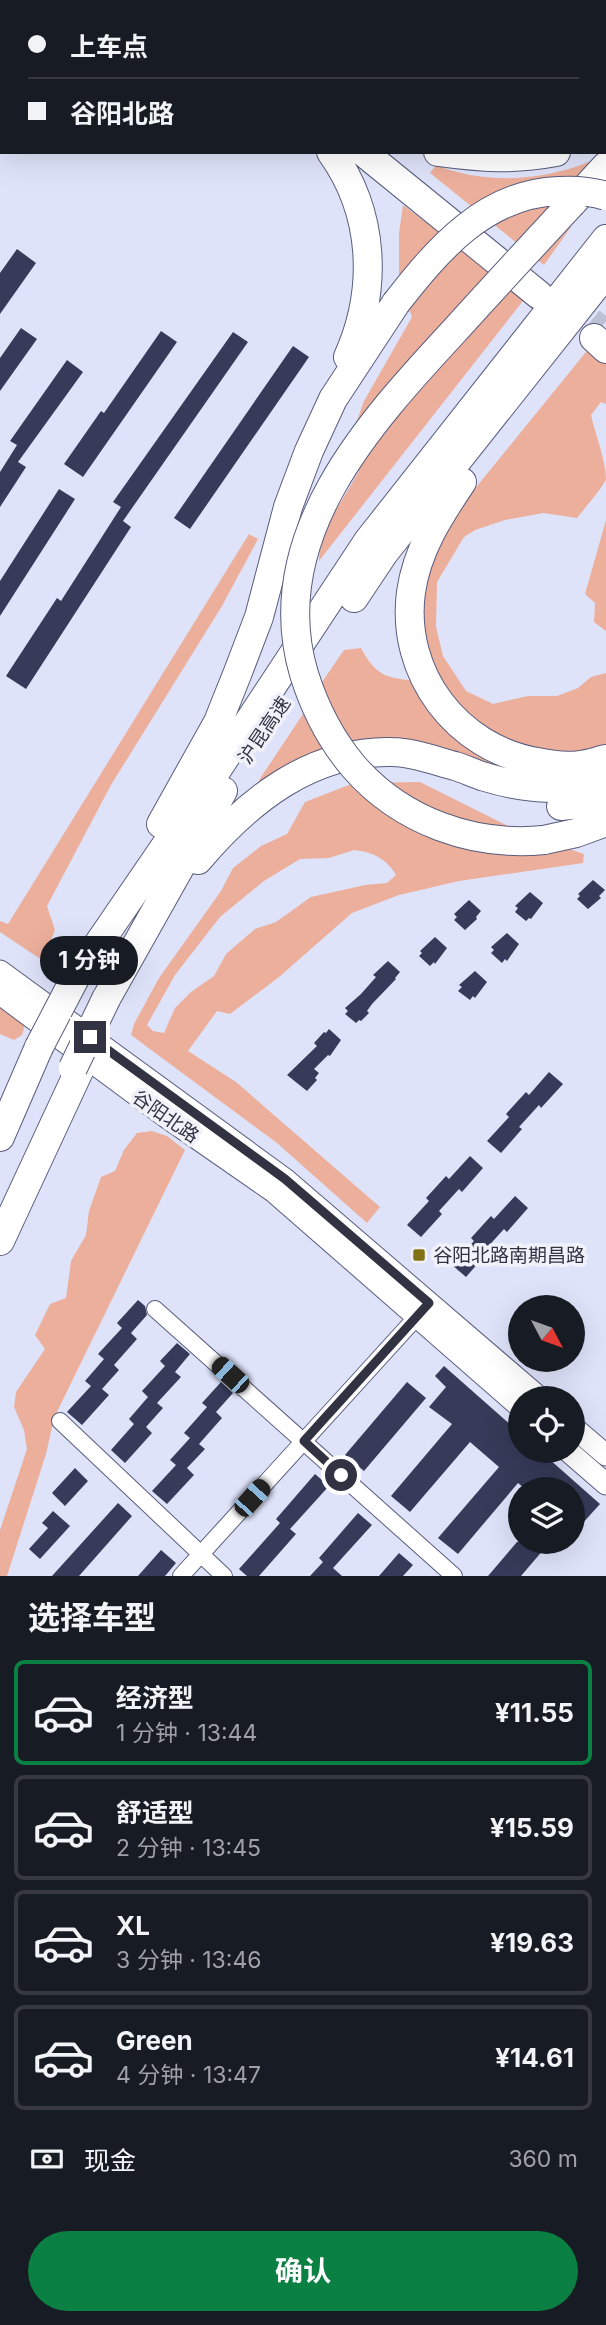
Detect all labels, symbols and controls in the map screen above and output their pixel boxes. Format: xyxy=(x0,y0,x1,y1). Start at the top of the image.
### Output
text: 上车点 xyxy=(70,31,148,62)
text: 谷阳北路 xyxy=(70,98,174,129)
street label: 沪昆高速 xyxy=(234,692,295,768)
callout: 1 分钟 xyxy=(41,936,139,984)
text: 1 分钟 xyxy=(58,946,120,974)
route end xyxy=(74,1021,106,1053)
street label: 谷阳北路 xyxy=(128,1085,203,1148)
place label: 谷阳北路南期昌路 xyxy=(433,1244,585,1267)
marker: 谷阳北路南期昌路 xyxy=(411,1247,427,1263)
north arrow xyxy=(508,1295,584,1372)
map controls xyxy=(508,1295,585,1554)
car xyxy=(208,1353,253,1397)
button: locate xyxy=(508,1386,585,1463)
route start xyxy=(325,1459,357,1491)
car xyxy=(231,1475,274,1521)
button: layers xyxy=(508,1477,585,1554)
text: 选择车型 xyxy=(28,1598,156,1637)
icon: car xyxy=(32,1681,95,1744)
text: 经济型 xyxy=(116,1682,194,1713)
text: ¥11.55 xyxy=(495,1697,574,1728)
text: 1 分钟 · 13:44 xyxy=(116,1719,257,1747)
icon: car xyxy=(32,1796,95,1859)
text: 舒适型 xyxy=(116,1797,194,1828)
text: ¥15.59 xyxy=(490,1812,574,1843)
text: 2 分钟 · 13:45 xyxy=(116,1834,261,1862)
text: XL xyxy=(116,1910,150,1941)
icon: car xyxy=(32,1911,95,1974)
text: ¥19.63 xyxy=(490,1927,574,1958)
text: 3 分钟 · 13:46 xyxy=(116,1946,262,1974)
text: Green xyxy=(116,2025,193,2056)
icon: car xyxy=(32,2026,95,2089)
text: ¥14.61 xyxy=(495,2042,574,2073)
text: 4 分钟 · 13:47 xyxy=(116,2061,261,2089)
icon: cash xyxy=(28,2140,66,2178)
text: 现金 xyxy=(84,2145,136,2176)
text: 360 m xyxy=(508,2145,578,2173)
button: 确认 xyxy=(28,2231,578,2311)

